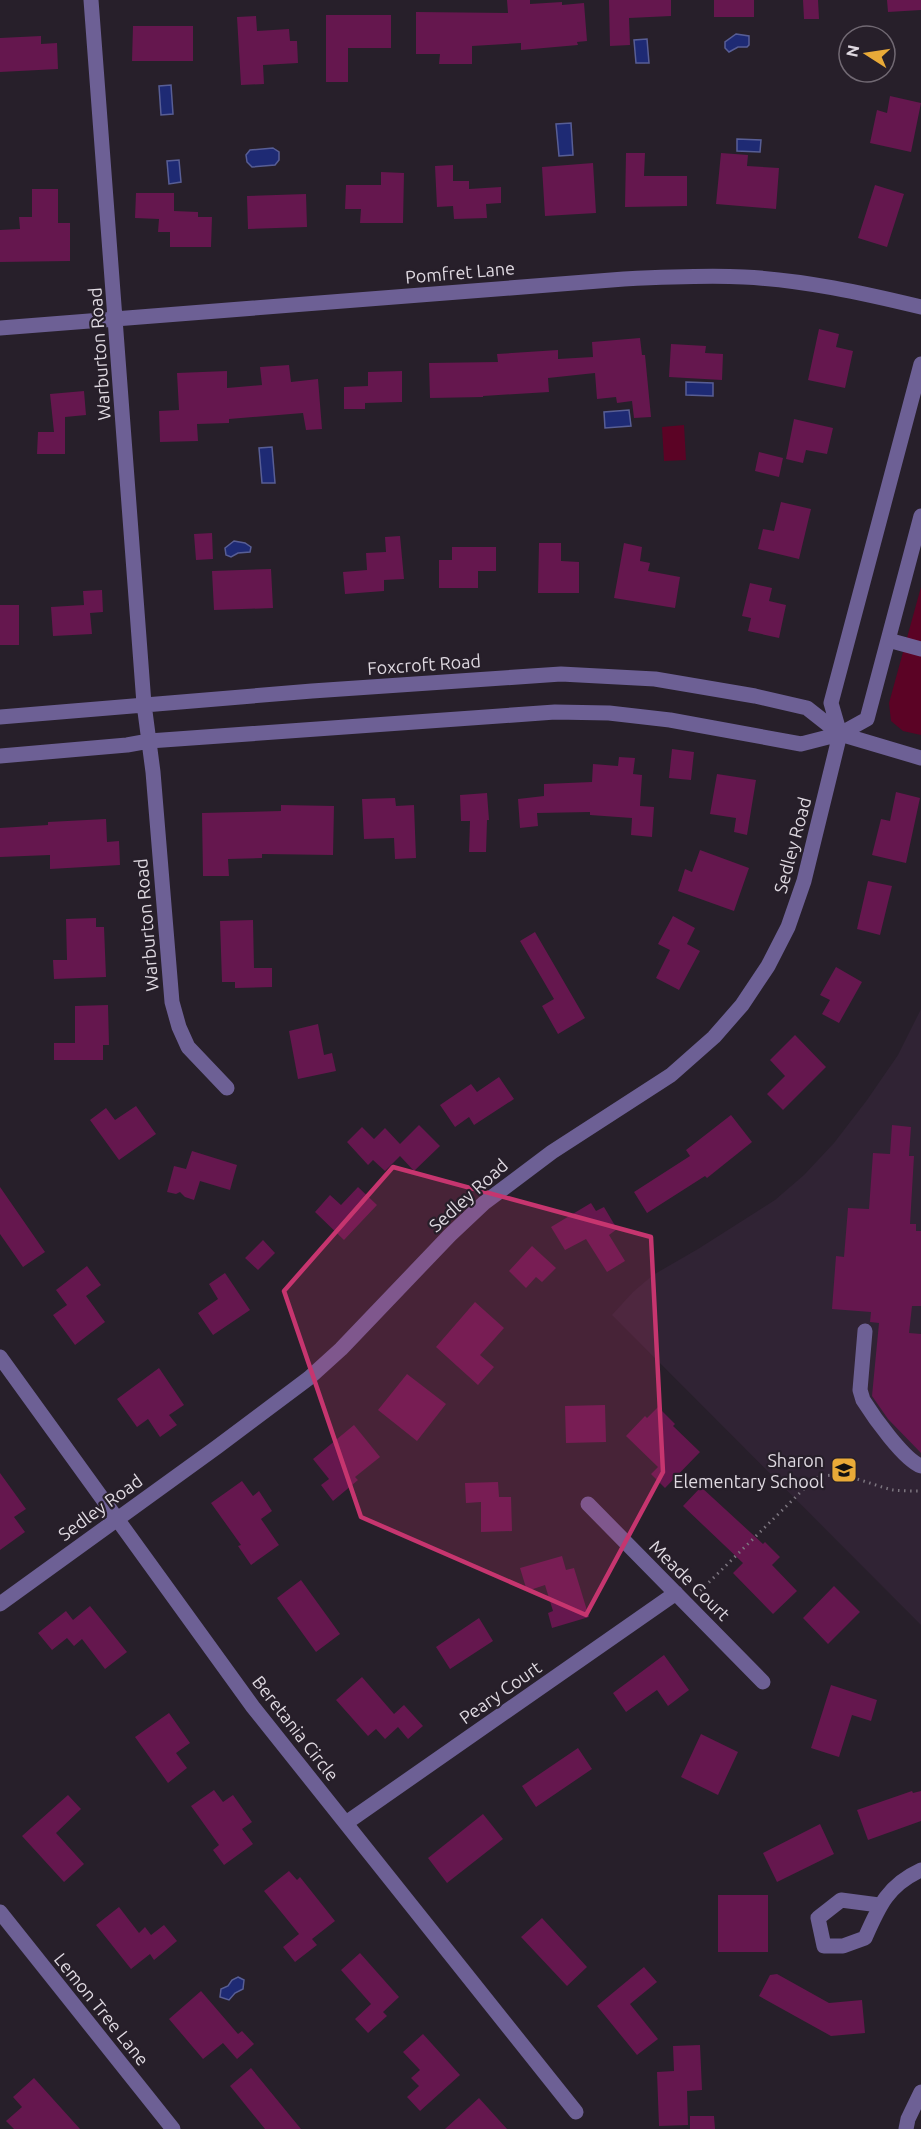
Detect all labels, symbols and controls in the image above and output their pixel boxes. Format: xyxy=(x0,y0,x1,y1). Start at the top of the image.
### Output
north arrow xyxy=(837,24,897,84)
text: N xyxy=(842,43,862,59)
street label: Pomfret Lane xyxy=(404,257,516,287)
street label: Warburton Road xyxy=(84,287,114,421)
street label: Foxcroft Road xyxy=(366,650,482,678)
street label: Sedley Road xyxy=(770,795,814,895)
street label: Warburton Road xyxy=(130,858,162,992)
street label: Sedley Road xyxy=(425,1154,511,1236)
place label: Sharon Elementary School xyxy=(673,1450,824,1491)
school or university icon: Sharon Elementary School xyxy=(829,1455,859,1485)
street label: Sedley Road xyxy=(54,1470,146,1544)
street label: Meade Court xyxy=(646,1536,734,1624)
street label: Peary Court xyxy=(455,1656,545,1728)
street label: Beretania Circle xyxy=(249,1672,343,1784)
street label: Lemon Tree Lane xyxy=(51,1949,153,2069)

